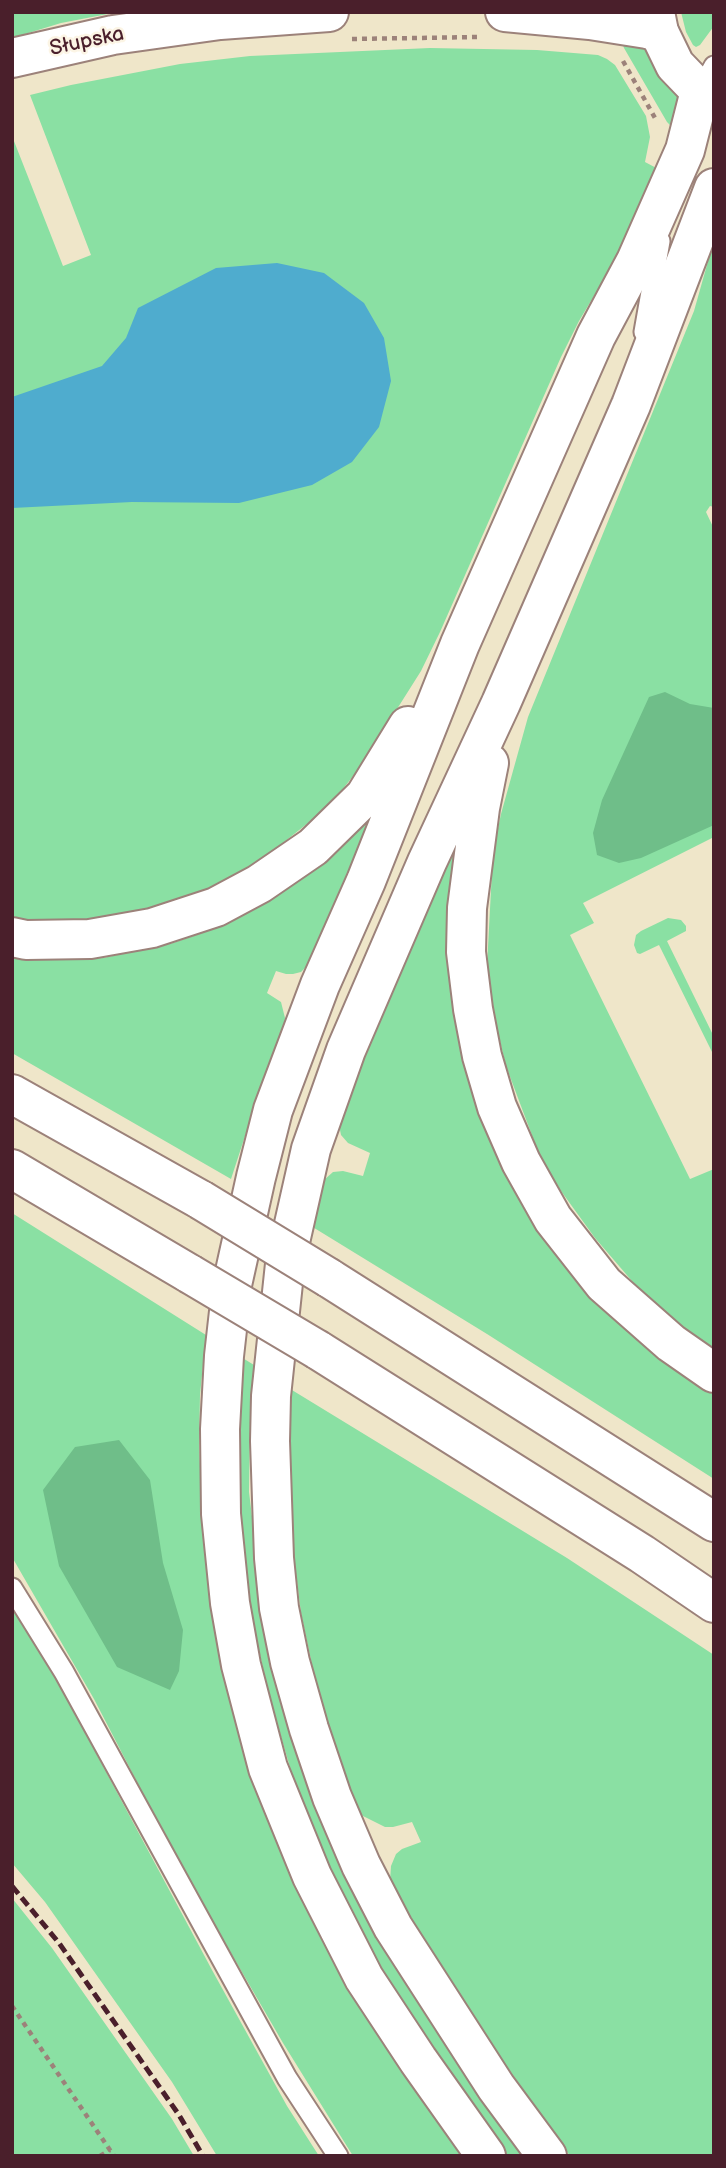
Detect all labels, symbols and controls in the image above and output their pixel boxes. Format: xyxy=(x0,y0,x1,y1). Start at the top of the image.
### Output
street label: Słupska xyxy=(48,22,126,62)

